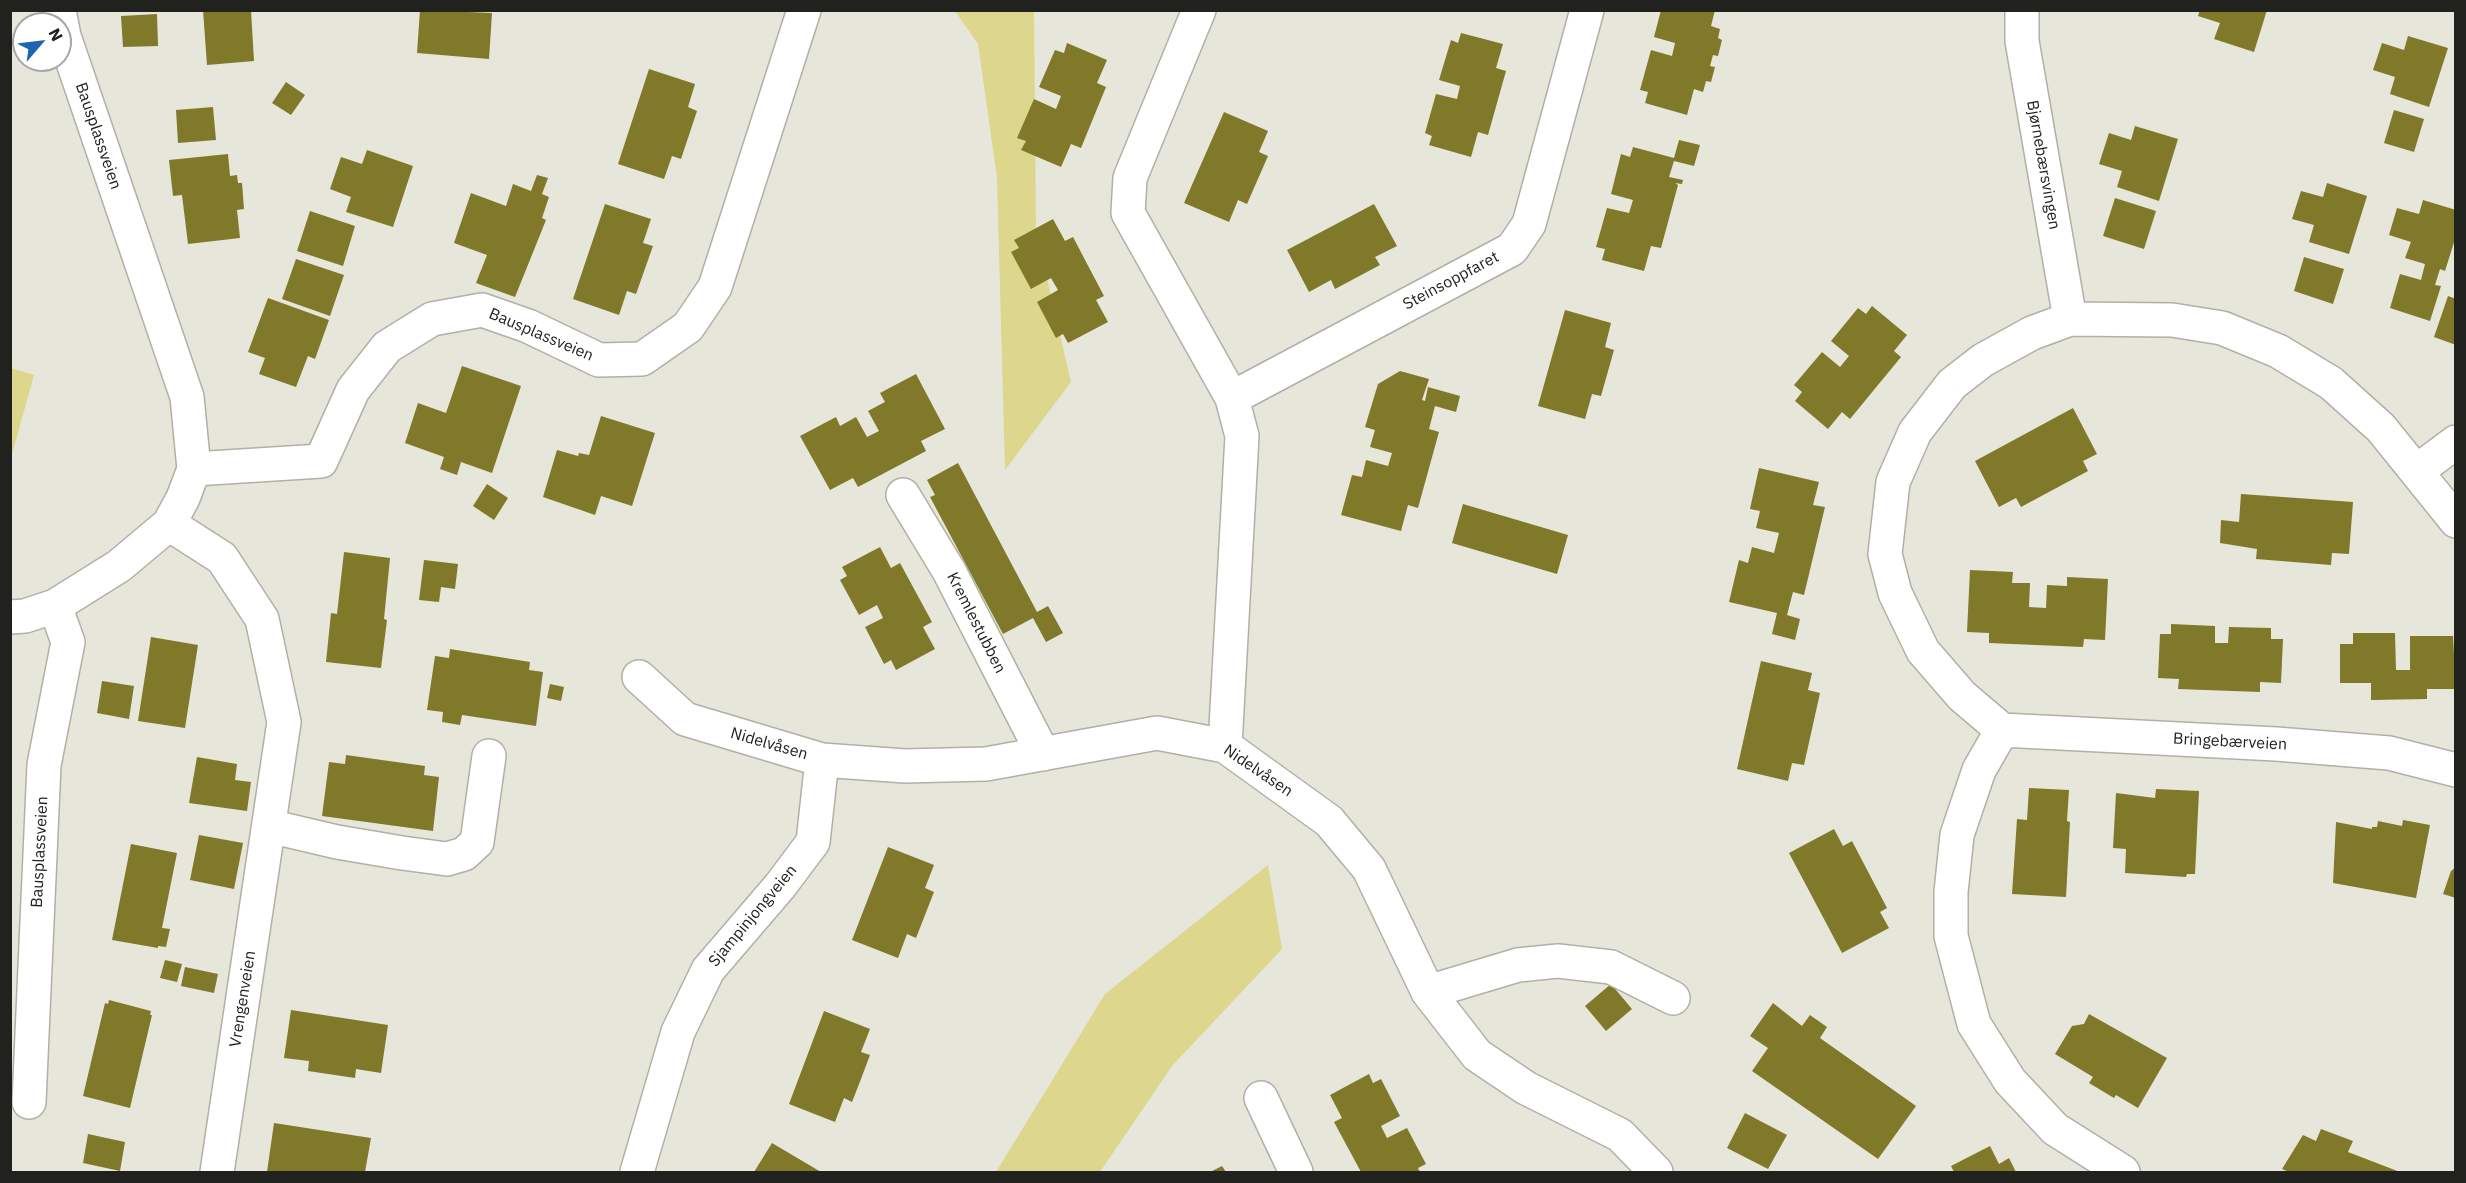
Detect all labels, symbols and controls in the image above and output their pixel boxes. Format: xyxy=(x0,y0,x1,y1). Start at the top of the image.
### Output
north arrow xyxy=(12,12,72,72)
text: N xyxy=(45,25,68,44)
street label: Bausplassveien xyxy=(71,80,125,192)
street label: Bjørnebærsvingen xyxy=(2022,99,2064,231)
street label: Steinsoppfaret xyxy=(1400,248,1502,314)
street label: Bausplassveien xyxy=(486,304,596,366)
street label: Kremlestubben xyxy=(942,569,1010,677)
street label: Nidelvåsen xyxy=(728,724,810,764)
street label: Bringebærveien xyxy=(2173,729,2287,755)
street label: Nidelvåsen xyxy=(1220,741,1296,801)
street label: Bausplassveien xyxy=(27,796,53,908)
street label: Sjampinjongveien xyxy=(705,861,801,971)
street label: Vrengenveien xyxy=(226,949,260,1049)

